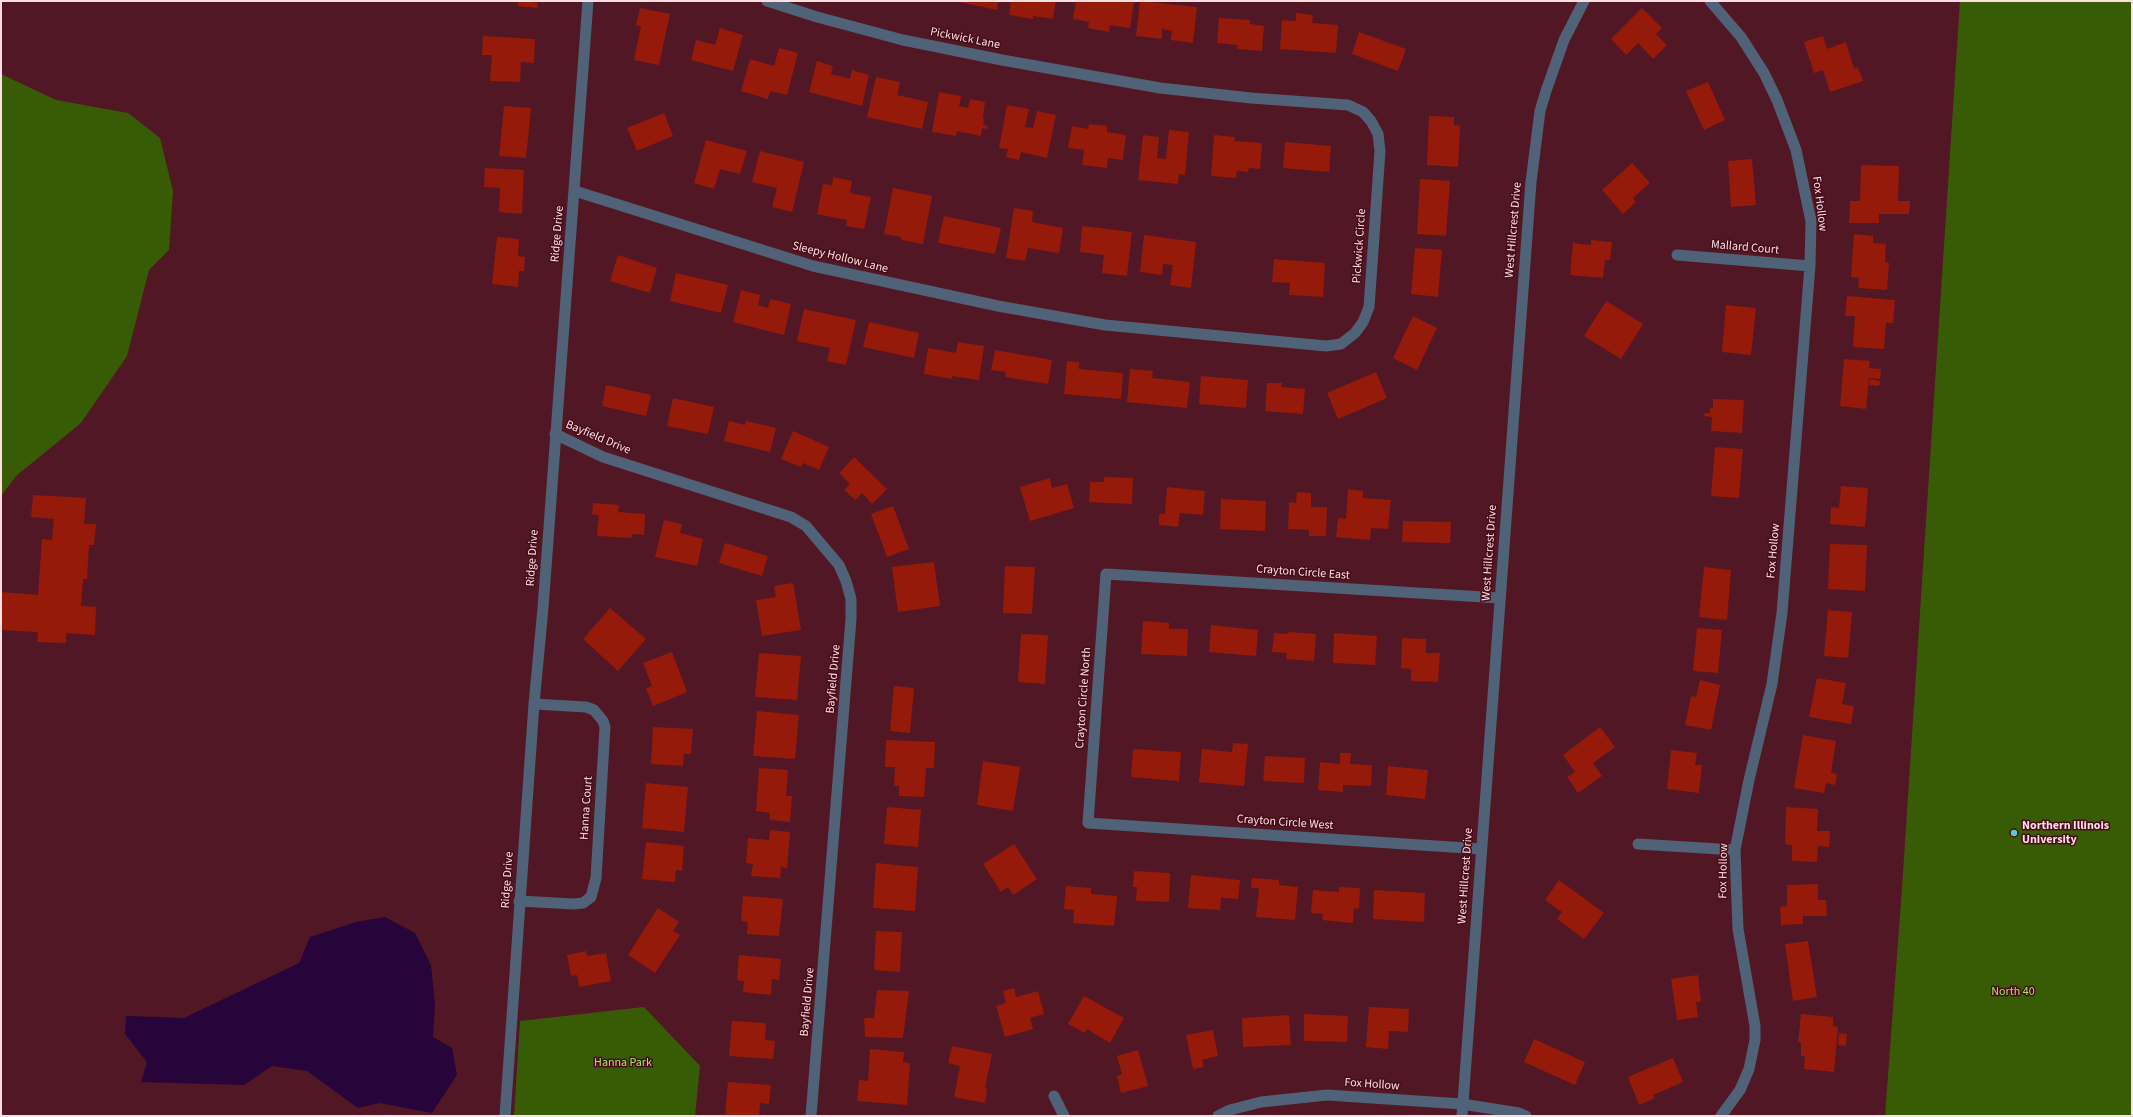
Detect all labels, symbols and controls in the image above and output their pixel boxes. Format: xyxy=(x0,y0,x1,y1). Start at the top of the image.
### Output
street label: Pickwick Lane xyxy=(929,25,1001,53)
street label: Fox Hollow xyxy=(1808,176,1830,232)
street label: West Hillcrest Drive xyxy=(1503,181,1525,279)
street label: Ridge Drive xyxy=(548,205,568,263)
street label: Pickwick Circle xyxy=(1350,208,1370,284)
street label: Mallard Court xyxy=(1710,238,1780,258)
street label: Sleepy Hollow Lane xyxy=(791,239,889,277)
street label: Bayfield Drive xyxy=(563,418,633,458)
street label: West Hillcrest Drive xyxy=(1479,504,1501,602)
street label: Fox Hollow xyxy=(1764,523,1784,579)
street label: Ridge Drive xyxy=(524,529,542,587)
street label: Crayton Circle East xyxy=(1256,563,1350,583)
street label: Bayfield Drive xyxy=(824,644,844,714)
street label: Crayton Circle North xyxy=(1073,647,1095,749)
street label: Hanna Court xyxy=(578,776,596,840)
street label: Crayton Circle West xyxy=(1236,812,1334,834)
place label: Northern Illinois University xyxy=(2022,819,2109,847)
street label: West Hillcrest Drive xyxy=(1455,827,1477,925)
marker: Northern Illinois University xyxy=(2009,828,2019,838)
street label: Fox Hollow xyxy=(1716,843,1732,899)
street label: Ridge Drive xyxy=(499,851,517,909)
street label: Bayfield Drive xyxy=(798,967,818,1037)
park label: North 40 xyxy=(1991,985,2035,999)
park label: Hanna Park xyxy=(594,1056,652,1070)
street label: Fox Hollow xyxy=(1344,1076,1400,1094)

